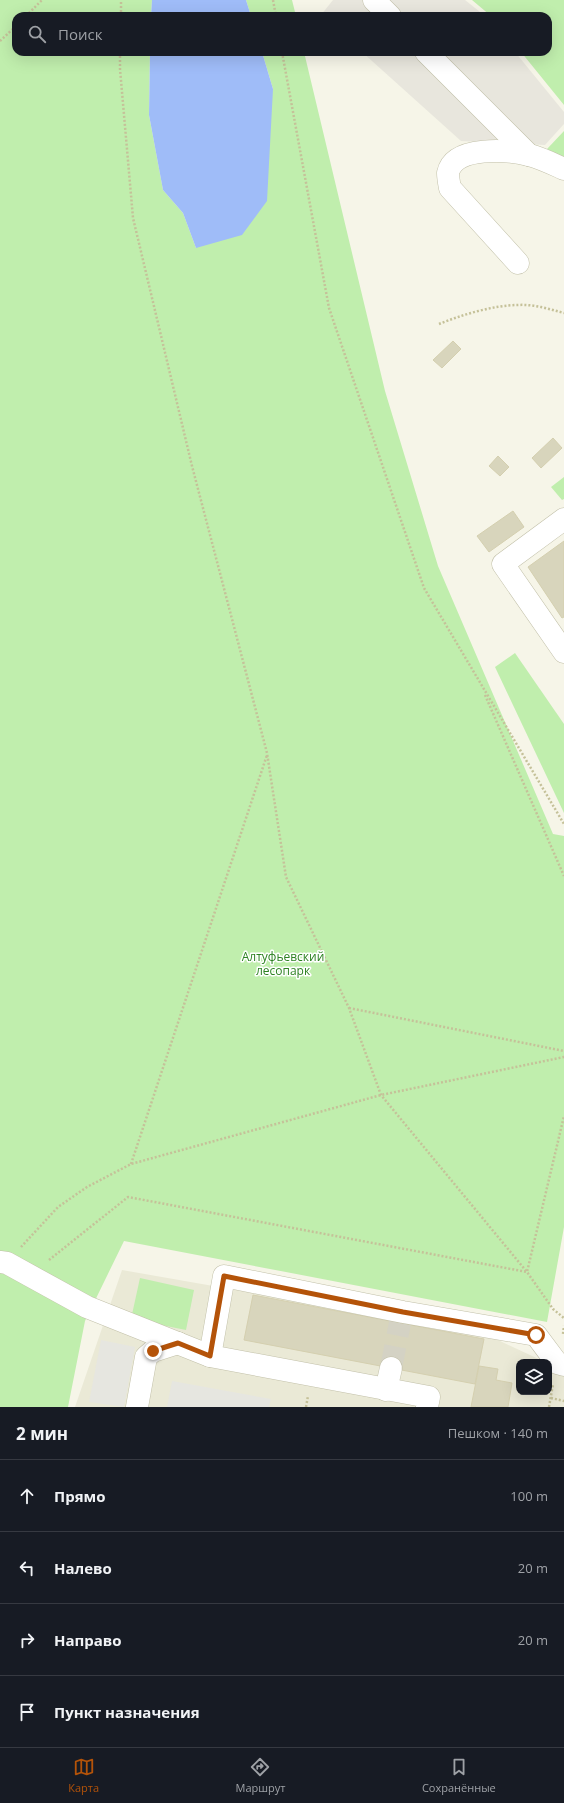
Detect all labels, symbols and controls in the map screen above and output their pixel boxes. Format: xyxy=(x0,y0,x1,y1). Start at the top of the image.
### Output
search box xyxy=(12,12,552,56)
icon: search xyxy=(26,23,48,45)
text: Поиск xyxy=(58,24,102,44)
park label: Алтуфьевский лесопарк xyxy=(242,948,324,979)
route start xyxy=(527,1326,545,1344)
route end xyxy=(144,1342,162,1360)
map controls xyxy=(516,1359,552,1395)
button: layers xyxy=(516,1359,552,1395)
text: 2 мин xyxy=(16,1422,68,1445)
text: Пешком · 140 m xyxy=(448,1424,548,1442)
icon: ahead xyxy=(16,1485,38,1507)
text: Прямо xyxy=(54,1486,106,1506)
text: 100 m xyxy=(510,1487,548,1505)
icon: left xyxy=(16,1557,38,1579)
text: Налево xyxy=(54,1558,112,1578)
text: 20 m xyxy=(518,1559,548,1577)
icon: right xyxy=(16,1629,38,1651)
text: Направо xyxy=(54,1630,122,1650)
text: 20 m xyxy=(518,1631,548,1649)
icon: arrive xyxy=(16,1701,38,1723)
text: Пункт назначения xyxy=(54,1702,200,1722)
tab: Карта xyxy=(68,1756,99,1795)
tab: Маршрут xyxy=(236,1756,285,1795)
tab: Сохранённые xyxy=(422,1756,496,1795)

